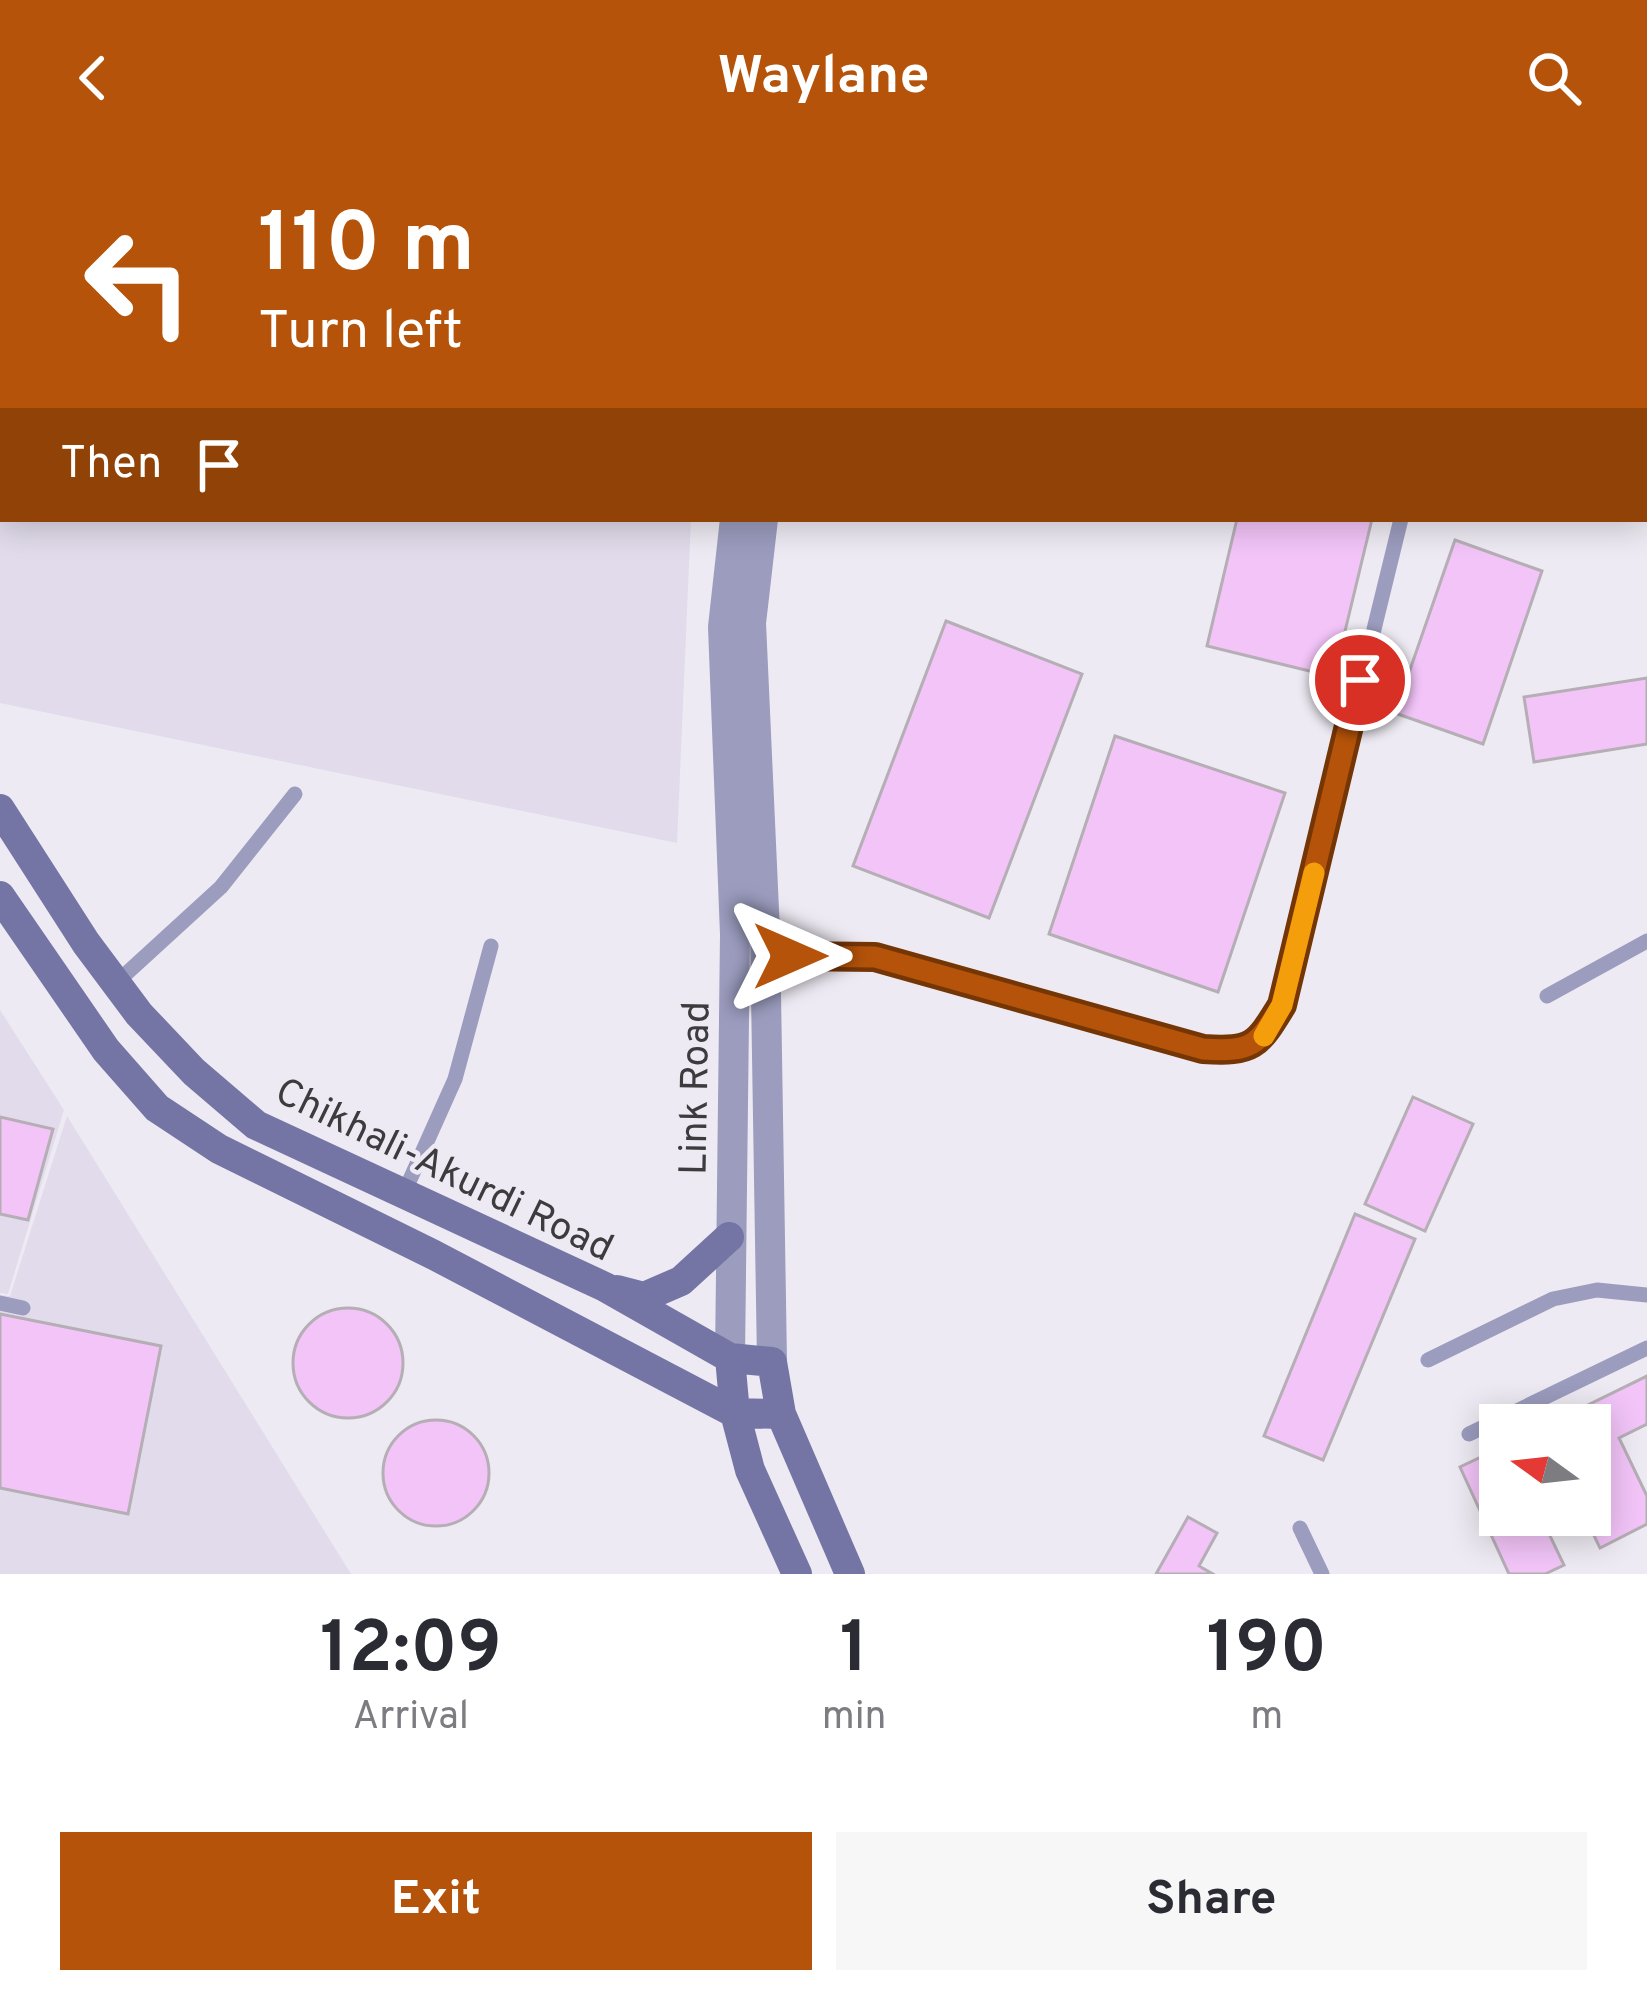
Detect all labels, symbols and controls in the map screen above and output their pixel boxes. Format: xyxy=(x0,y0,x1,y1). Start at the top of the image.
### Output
text: Waylane xyxy=(717,44,930,113)
icon: back xyxy=(60,45,126,111)
icon: search xyxy=(1521,45,1587,111)
text: 110 m xyxy=(258,195,475,301)
icon: left xyxy=(60,204,216,360)
text: Turn left xyxy=(258,299,463,368)
icon: arrive xyxy=(186,432,252,498)
text: Then xyxy=(60,437,162,494)
pin xyxy=(1309,629,1411,731)
icon: arrive xyxy=(1327,647,1393,713)
position arrow xyxy=(727,893,853,1019)
street label: Link Road xyxy=(671,1001,724,1175)
street label: Chikhali-Akurdi Road xyxy=(266,1069,620,1275)
north arrow xyxy=(1479,1404,1611,1536)
map controls xyxy=(1479,1404,1611,1536)
text: 12:09 xyxy=(320,1606,502,1698)
text: 1 xyxy=(840,1606,869,1698)
text: 190 xyxy=(1206,1606,1327,1698)
text: Arrival xyxy=(353,1694,469,1743)
text: min xyxy=(822,1694,887,1743)
text: m xyxy=(1250,1694,1283,1743)
button: Exit xyxy=(60,1832,812,1970)
button: Share xyxy=(836,1832,1587,1970)

